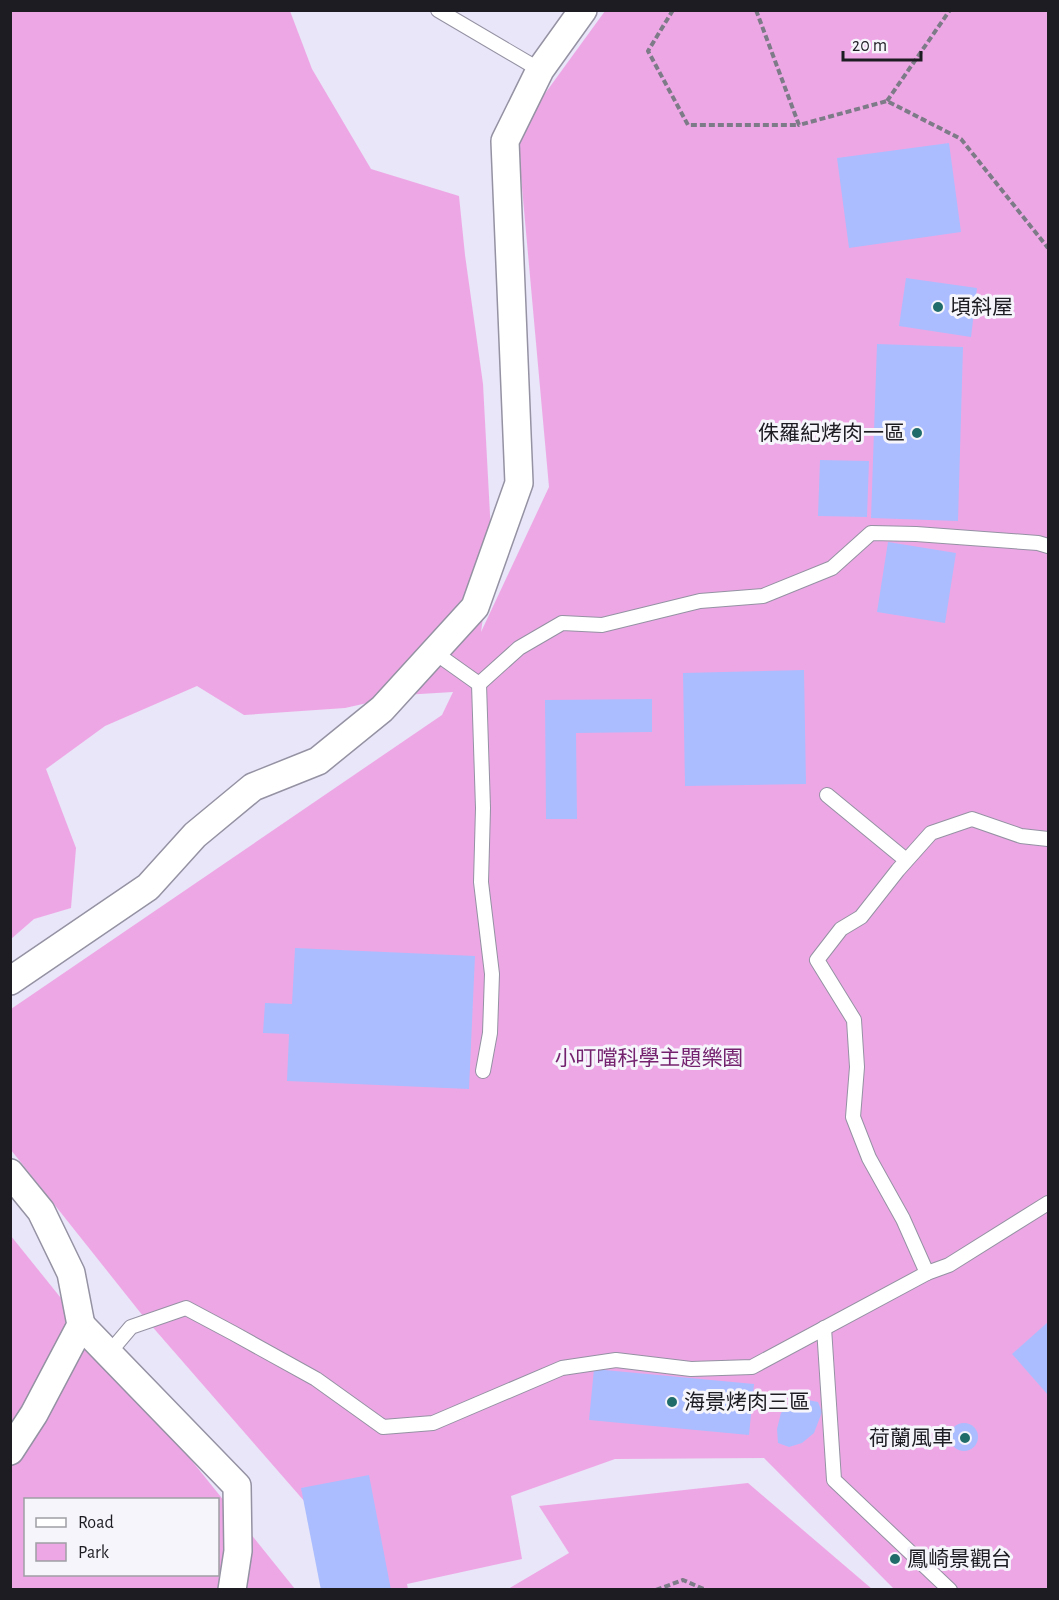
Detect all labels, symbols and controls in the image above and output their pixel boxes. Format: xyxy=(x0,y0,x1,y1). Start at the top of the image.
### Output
scale bar xyxy=(843,24,921,62)
text: 20 m xyxy=(852,37,887,55)
place label: 頃斜屋 xyxy=(950,296,1013,318)
marker: 頃斜屋 xyxy=(931,300,945,314)
place label: 侏羅紀烤肉一區 xyxy=(758,422,905,444)
marker: 侏羅紀烤肉一區 xyxy=(910,426,924,440)
park label: 小叮噹科學主題樂園 xyxy=(555,1047,744,1069)
place label: 海景烤肉三區 xyxy=(684,1391,810,1413)
marker: 海景烤肉三區 xyxy=(665,1395,679,1409)
place label: 荷蘭風車 xyxy=(869,1427,953,1449)
marker: 荷蘭風車 xyxy=(958,1431,972,1445)
legend xyxy=(24,1498,219,1576)
text: Road xyxy=(78,1514,114,1532)
text: Park xyxy=(78,1544,110,1562)
place label: 鳳崎景觀台 xyxy=(907,1548,1012,1570)
marker: 鳳崎景觀台 xyxy=(888,1552,902,1566)

